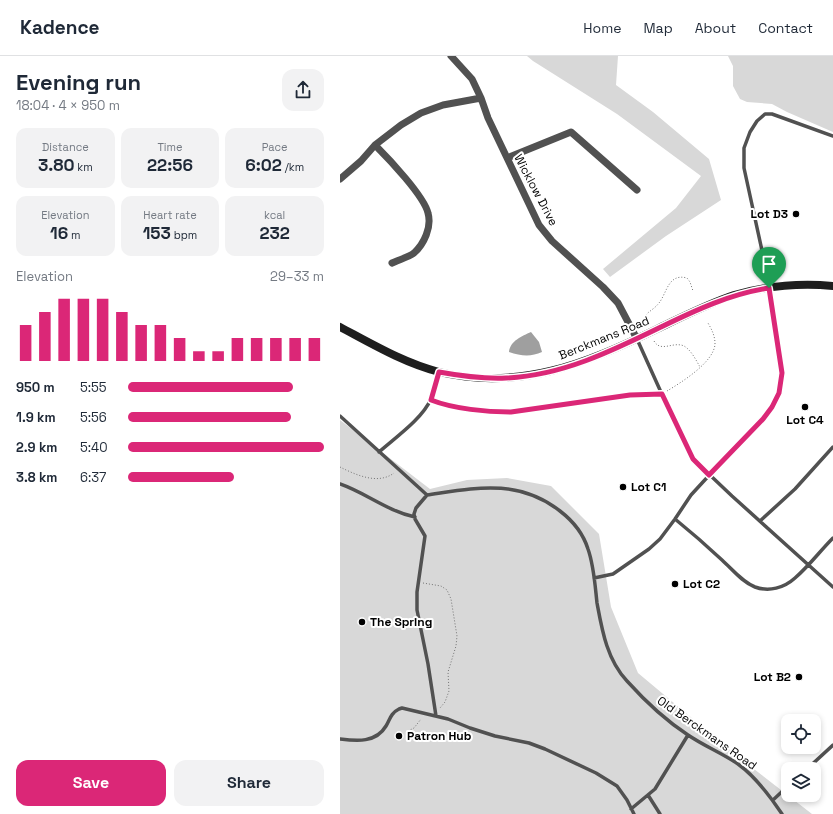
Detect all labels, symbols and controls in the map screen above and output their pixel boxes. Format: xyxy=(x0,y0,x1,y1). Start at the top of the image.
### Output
text: Kadence xyxy=(20,15,100,40)
text: Home xyxy=(583,19,621,37)
text: Map xyxy=(643,19,673,37)
text: About xyxy=(695,19,736,37)
text: Contact xyxy=(758,19,813,37)
text: Evening run xyxy=(16,68,141,96)
button: share xyxy=(282,69,324,111)
text: 18:04 · 4 × 950 m xyxy=(16,97,120,114)
text: Distance xyxy=(42,140,89,154)
text: Time xyxy=(157,140,183,154)
text: Pace xyxy=(262,140,288,154)
street label: Wicklow Drive xyxy=(510,151,562,229)
text: 3.80 xyxy=(38,154,75,176)
text: 22:56 xyxy=(147,154,193,176)
text: 6:02 xyxy=(245,154,282,176)
text: km xyxy=(75,160,93,174)
text: /km xyxy=(282,160,304,174)
place label: Lot D3 xyxy=(751,206,788,222)
text: Elevation xyxy=(41,208,89,222)
text: Heart rate xyxy=(143,208,197,222)
text: kcal xyxy=(264,208,285,222)
marker: Lot D3 xyxy=(791,209,801,219)
text: 16 xyxy=(50,222,68,244)
text: 153 xyxy=(143,222,171,244)
text: 232 xyxy=(259,222,290,244)
text: m xyxy=(68,228,81,242)
text: bpm xyxy=(171,228,197,242)
pin xyxy=(752,247,786,288)
icon: arrive xyxy=(758,253,780,275)
text: Elevation xyxy=(16,268,73,285)
text: 29–33 m xyxy=(270,268,324,285)
street label: Berckmans Road xyxy=(556,313,652,363)
text: 950 m xyxy=(16,379,55,396)
text: 5:55 xyxy=(80,379,107,396)
marker: Lot C4 xyxy=(800,402,810,412)
text: 1.9 km xyxy=(16,409,56,426)
text: 5:56 xyxy=(80,409,107,426)
place label: Lot C4 xyxy=(786,412,824,428)
text: 2.9 km xyxy=(16,439,57,456)
text: 5:40 xyxy=(80,439,108,456)
text: 3.8 km xyxy=(16,469,57,486)
text: 6:37 xyxy=(80,469,106,486)
place label: Lot C1 xyxy=(631,479,666,495)
marker: Lot C1 xyxy=(618,482,628,492)
place label: Lot C2 xyxy=(683,576,720,592)
marker: Lot C2 xyxy=(670,579,680,589)
place label: The Spring xyxy=(370,614,432,630)
marker: The Spring xyxy=(357,617,367,627)
place label: Lot B2 xyxy=(754,669,791,685)
marker: Lot B2 xyxy=(794,672,804,682)
street label: Old Berckmans Road xyxy=(654,693,760,773)
map controls xyxy=(781,714,821,802)
button: locate xyxy=(781,714,821,754)
place label: Patron Hub xyxy=(407,728,472,744)
marker: Patron Hub xyxy=(394,731,404,741)
button: Save xyxy=(16,760,166,806)
button: Share xyxy=(174,760,324,806)
button: layers xyxy=(781,762,821,802)

